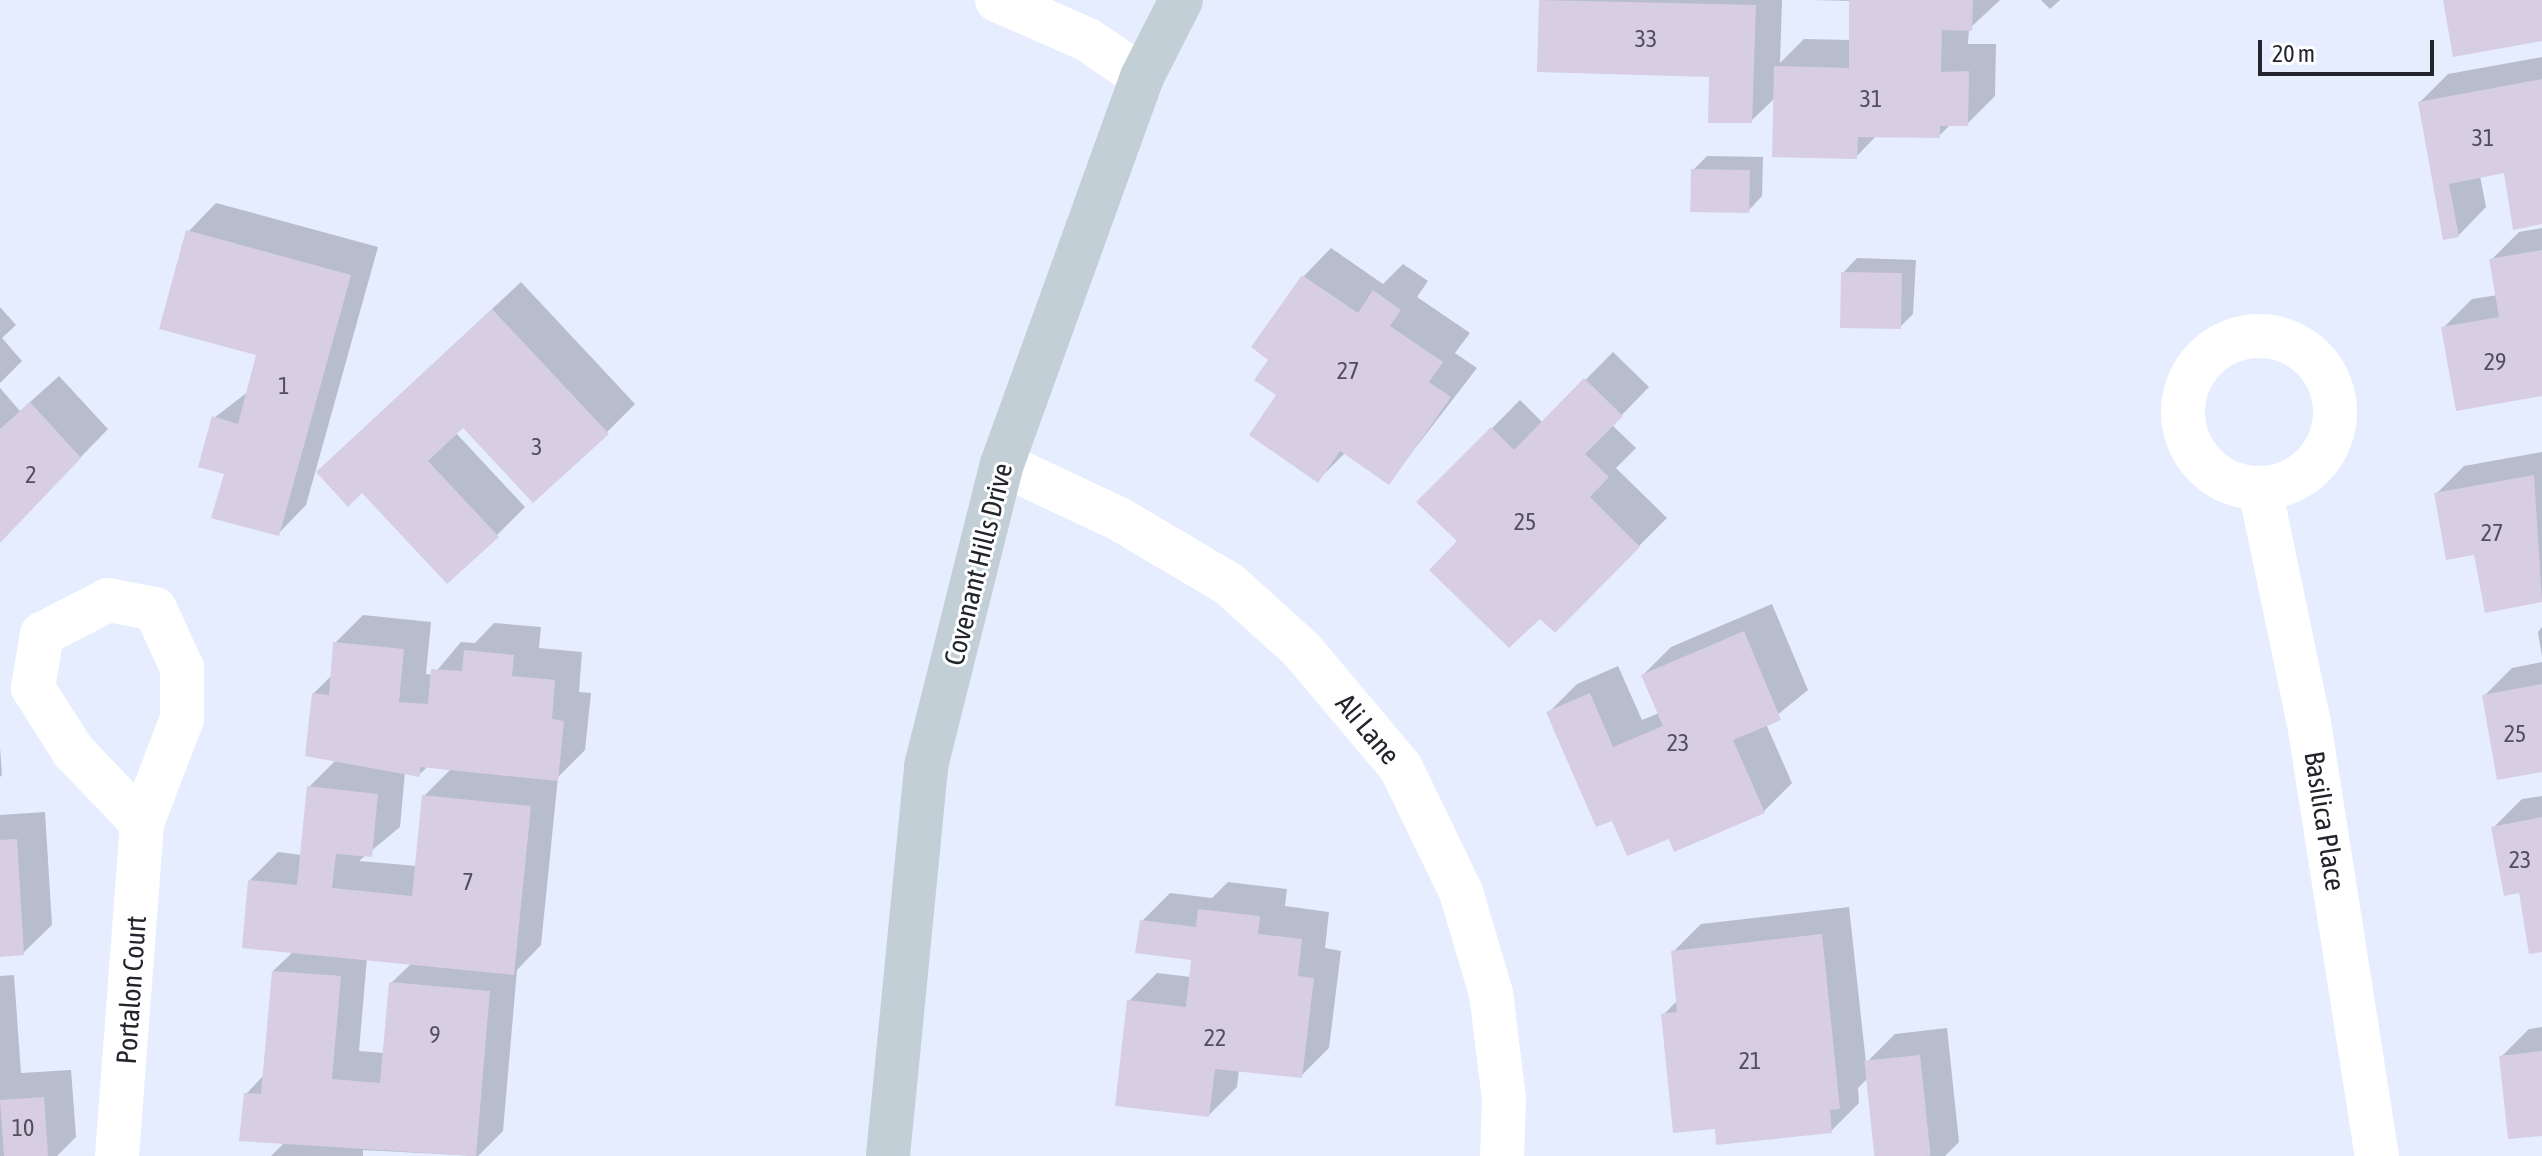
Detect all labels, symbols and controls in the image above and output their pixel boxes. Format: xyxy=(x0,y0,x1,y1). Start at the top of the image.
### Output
scale bar xyxy=(2262,24,2438,74)
house number: 33 xyxy=(1635,25,1657,53)
text: 20 m xyxy=(2272,40,2315,67)
house number: 31 xyxy=(1860,85,1882,113)
house number: 31 xyxy=(2472,124,2494,152)
house number: 29 xyxy=(2484,348,2506,376)
house number: 27 xyxy=(1337,357,1359,385)
house number: 1 xyxy=(278,372,290,400)
house number: 3 xyxy=(531,433,543,461)
street label: Covenant Hills Drive xyxy=(937,459,1019,669)
house number: 2 xyxy=(25,461,37,489)
house number: 25 xyxy=(1514,508,1536,536)
house number: 27 xyxy=(2481,519,2503,547)
street label: Ali Lane xyxy=(1329,687,1407,771)
house number: 25 xyxy=(2504,720,2526,748)
house number: 23 xyxy=(1667,729,1689,757)
street label: Basilica Place xyxy=(2297,749,2353,893)
house number: 23 xyxy=(2509,846,2531,874)
house number: 7 xyxy=(462,868,474,896)
street label: Portalon Court xyxy=(109,915,153,1065)
house number: 9 xyxy=(429,1021,441,1049)
house number: 22 xyxy=(1204,1024,1226,1052)
house number: 21 xyxy=(1739,1047,1761,1075)
house number: 10 xyxy=(12,1114,34,1142)

